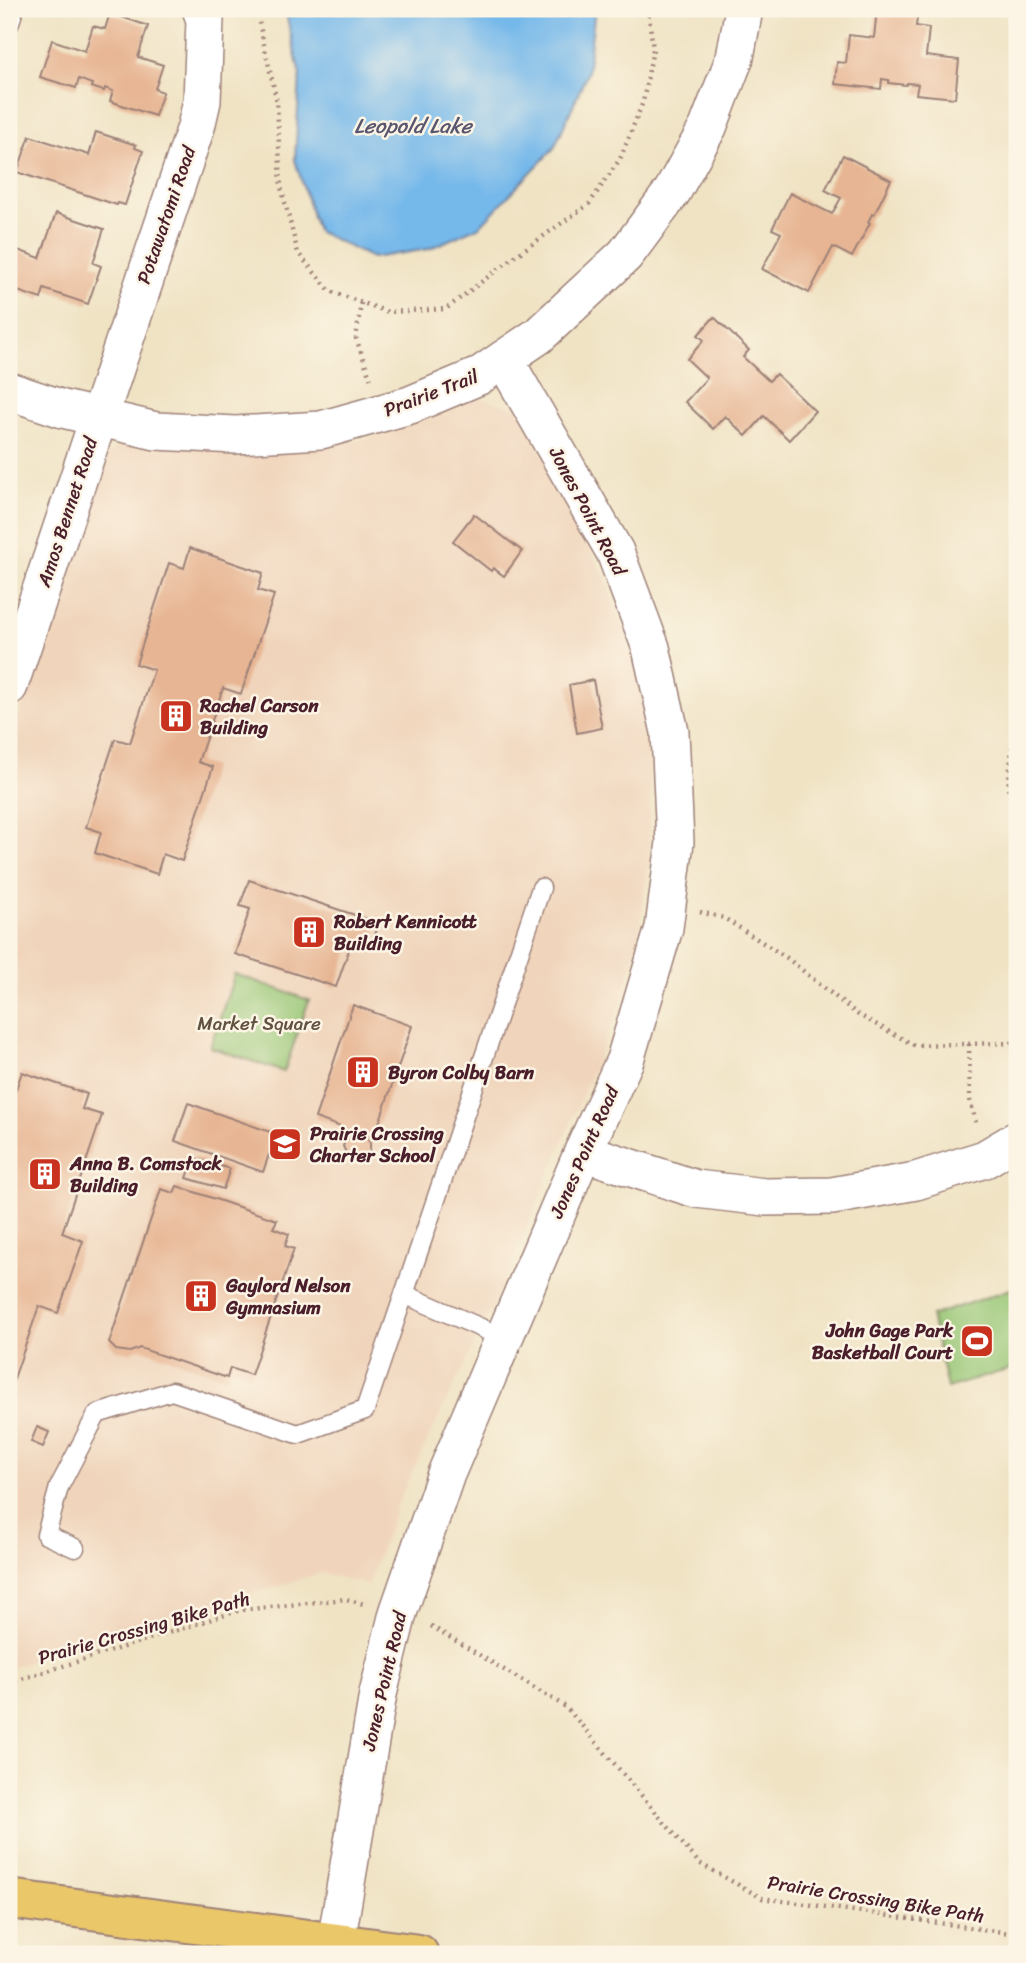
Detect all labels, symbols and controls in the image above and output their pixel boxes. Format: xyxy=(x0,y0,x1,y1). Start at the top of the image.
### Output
water label: Leopold Lake xyxy=(354,107,474,145)
street label: Potawatomi Road xyxy=(127,140,205,289)
street label: Prairie Trail xyxy=(379,360,484,426)
street label: Amos Bennet Road xyxy=(27,431,107,592)
street label: Jones Point Road xyxy=(540,440,636,582)
place label: Rachel Carson Building xyxy=(199,689,319,744)
building icon: Rachel Carson Building xyxy=(157,697,195,735)
place label: Robert Kennicott Building xyxy=(333,905,477,960)
building icon: Robert Kennicott Building xyxy=(290,913,328,951)
park label: Market Square xyxy=(197,1007,321,1040)
building icon: Byron Colby Barn xyxy=(344,1053,382,1091)
place label: Byron Colby Barn xyxy=(388,1056,535,1089)
street label: Jones Point Road xyxy=(540,1079,628,1225)
place label: Prairie Crossing Charter School xyxy=(309,1117,444,1172)
school or university icon: Prairie Crossing Charter School xyxy=(266,1125,304,1163)
place label: Anna B. Comstock Building xyxy=(69,1147,222,1202)
building icon: Anna B. Comstock Building xyxy=(26,1155,64,1193)
place label: Gaylord Nelson Gymnasium xyxy=(225,1269,351,1324)
building icon: Gaylord Nelson Gymnasium xyxy=(182,1277,220,1315)
place label: John Gage Park Basketball Court xyxy=(812,1314,954,1369)
sports icon: John Gage Park Basketball Court xyxy=(958,1322,996,1360)
street label: Prairie Crossing Bike Path xyxy=(34,1582,254,1674)
street label: Jones Point Road xyxy=(352,1607,416,1755)
street label: Prairie Crossing Bike Path xyxy=(765,1866,987,1932)

